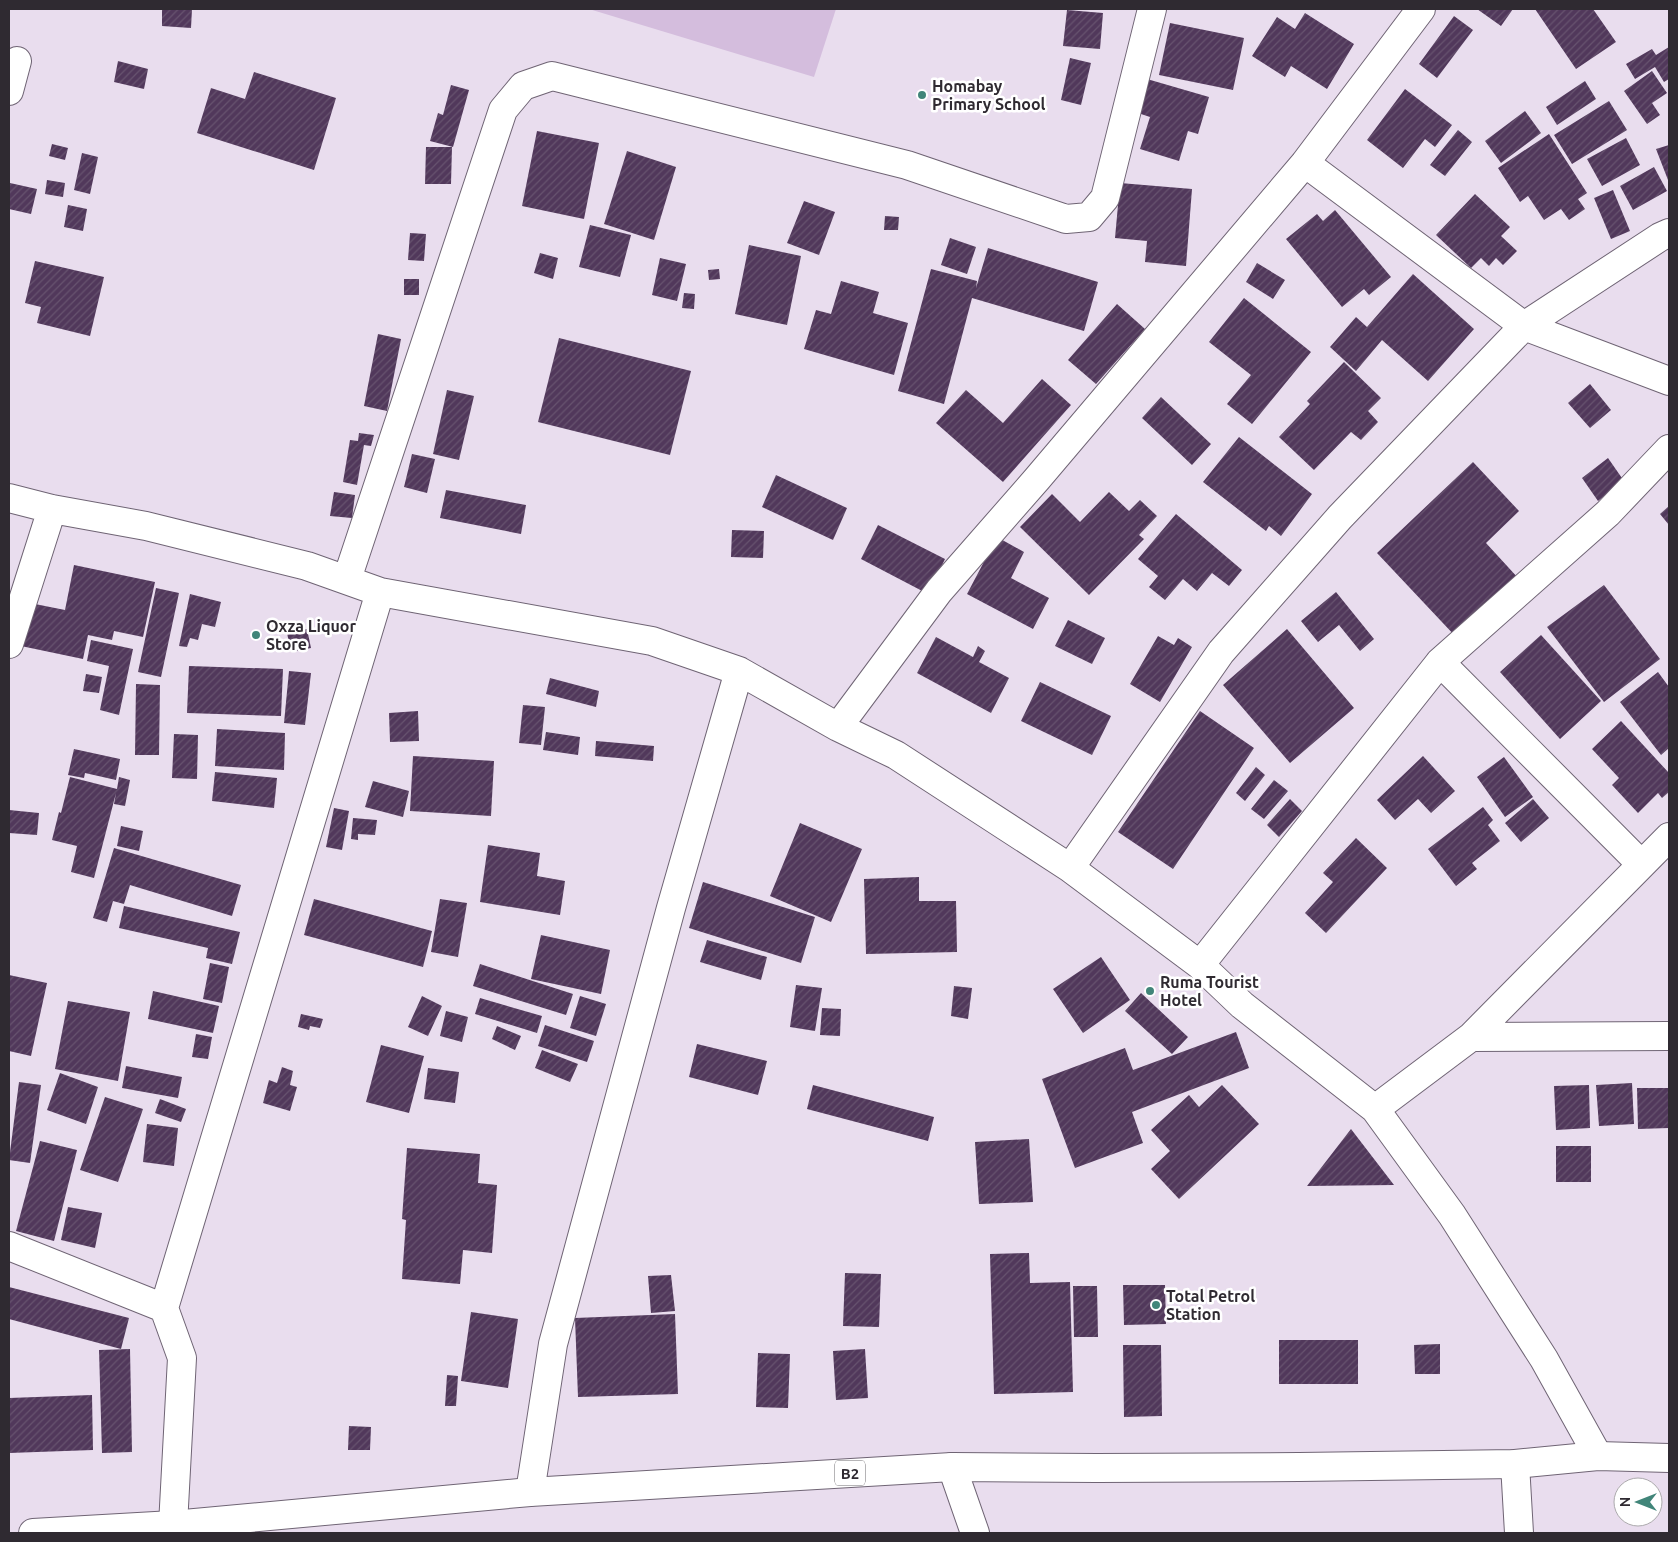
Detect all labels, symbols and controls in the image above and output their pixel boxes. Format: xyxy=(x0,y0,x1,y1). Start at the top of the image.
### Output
place label: Homabay Primary School xyxy=(932,77,1046,113)
marker: Homabay Primary School xyxy=(916,89,928,101)
place label: Oxza Liquor Store xyxy=(266,617,356,653)
marker: Oxza Liquor Store xyxy=(250,629,262,641)
place label: Ruma Tourist Hotel xyxy=(1160,973,1259,1009)
marker: Ruma Tourist Hotel xyxy=(1144,985,1156,997)
place label: Total Petrol Station xyxy=(1166,1287,1255,1323)
marker: Total Petrol Station xyxy=(1150,1299,1162,1311)
road number: B2 xyxy=(835,1460,865,1486)
north arrow xyxy=(1613,1477,1663,1527)
text: N xyxy=(1617,1497,1633,1507)

